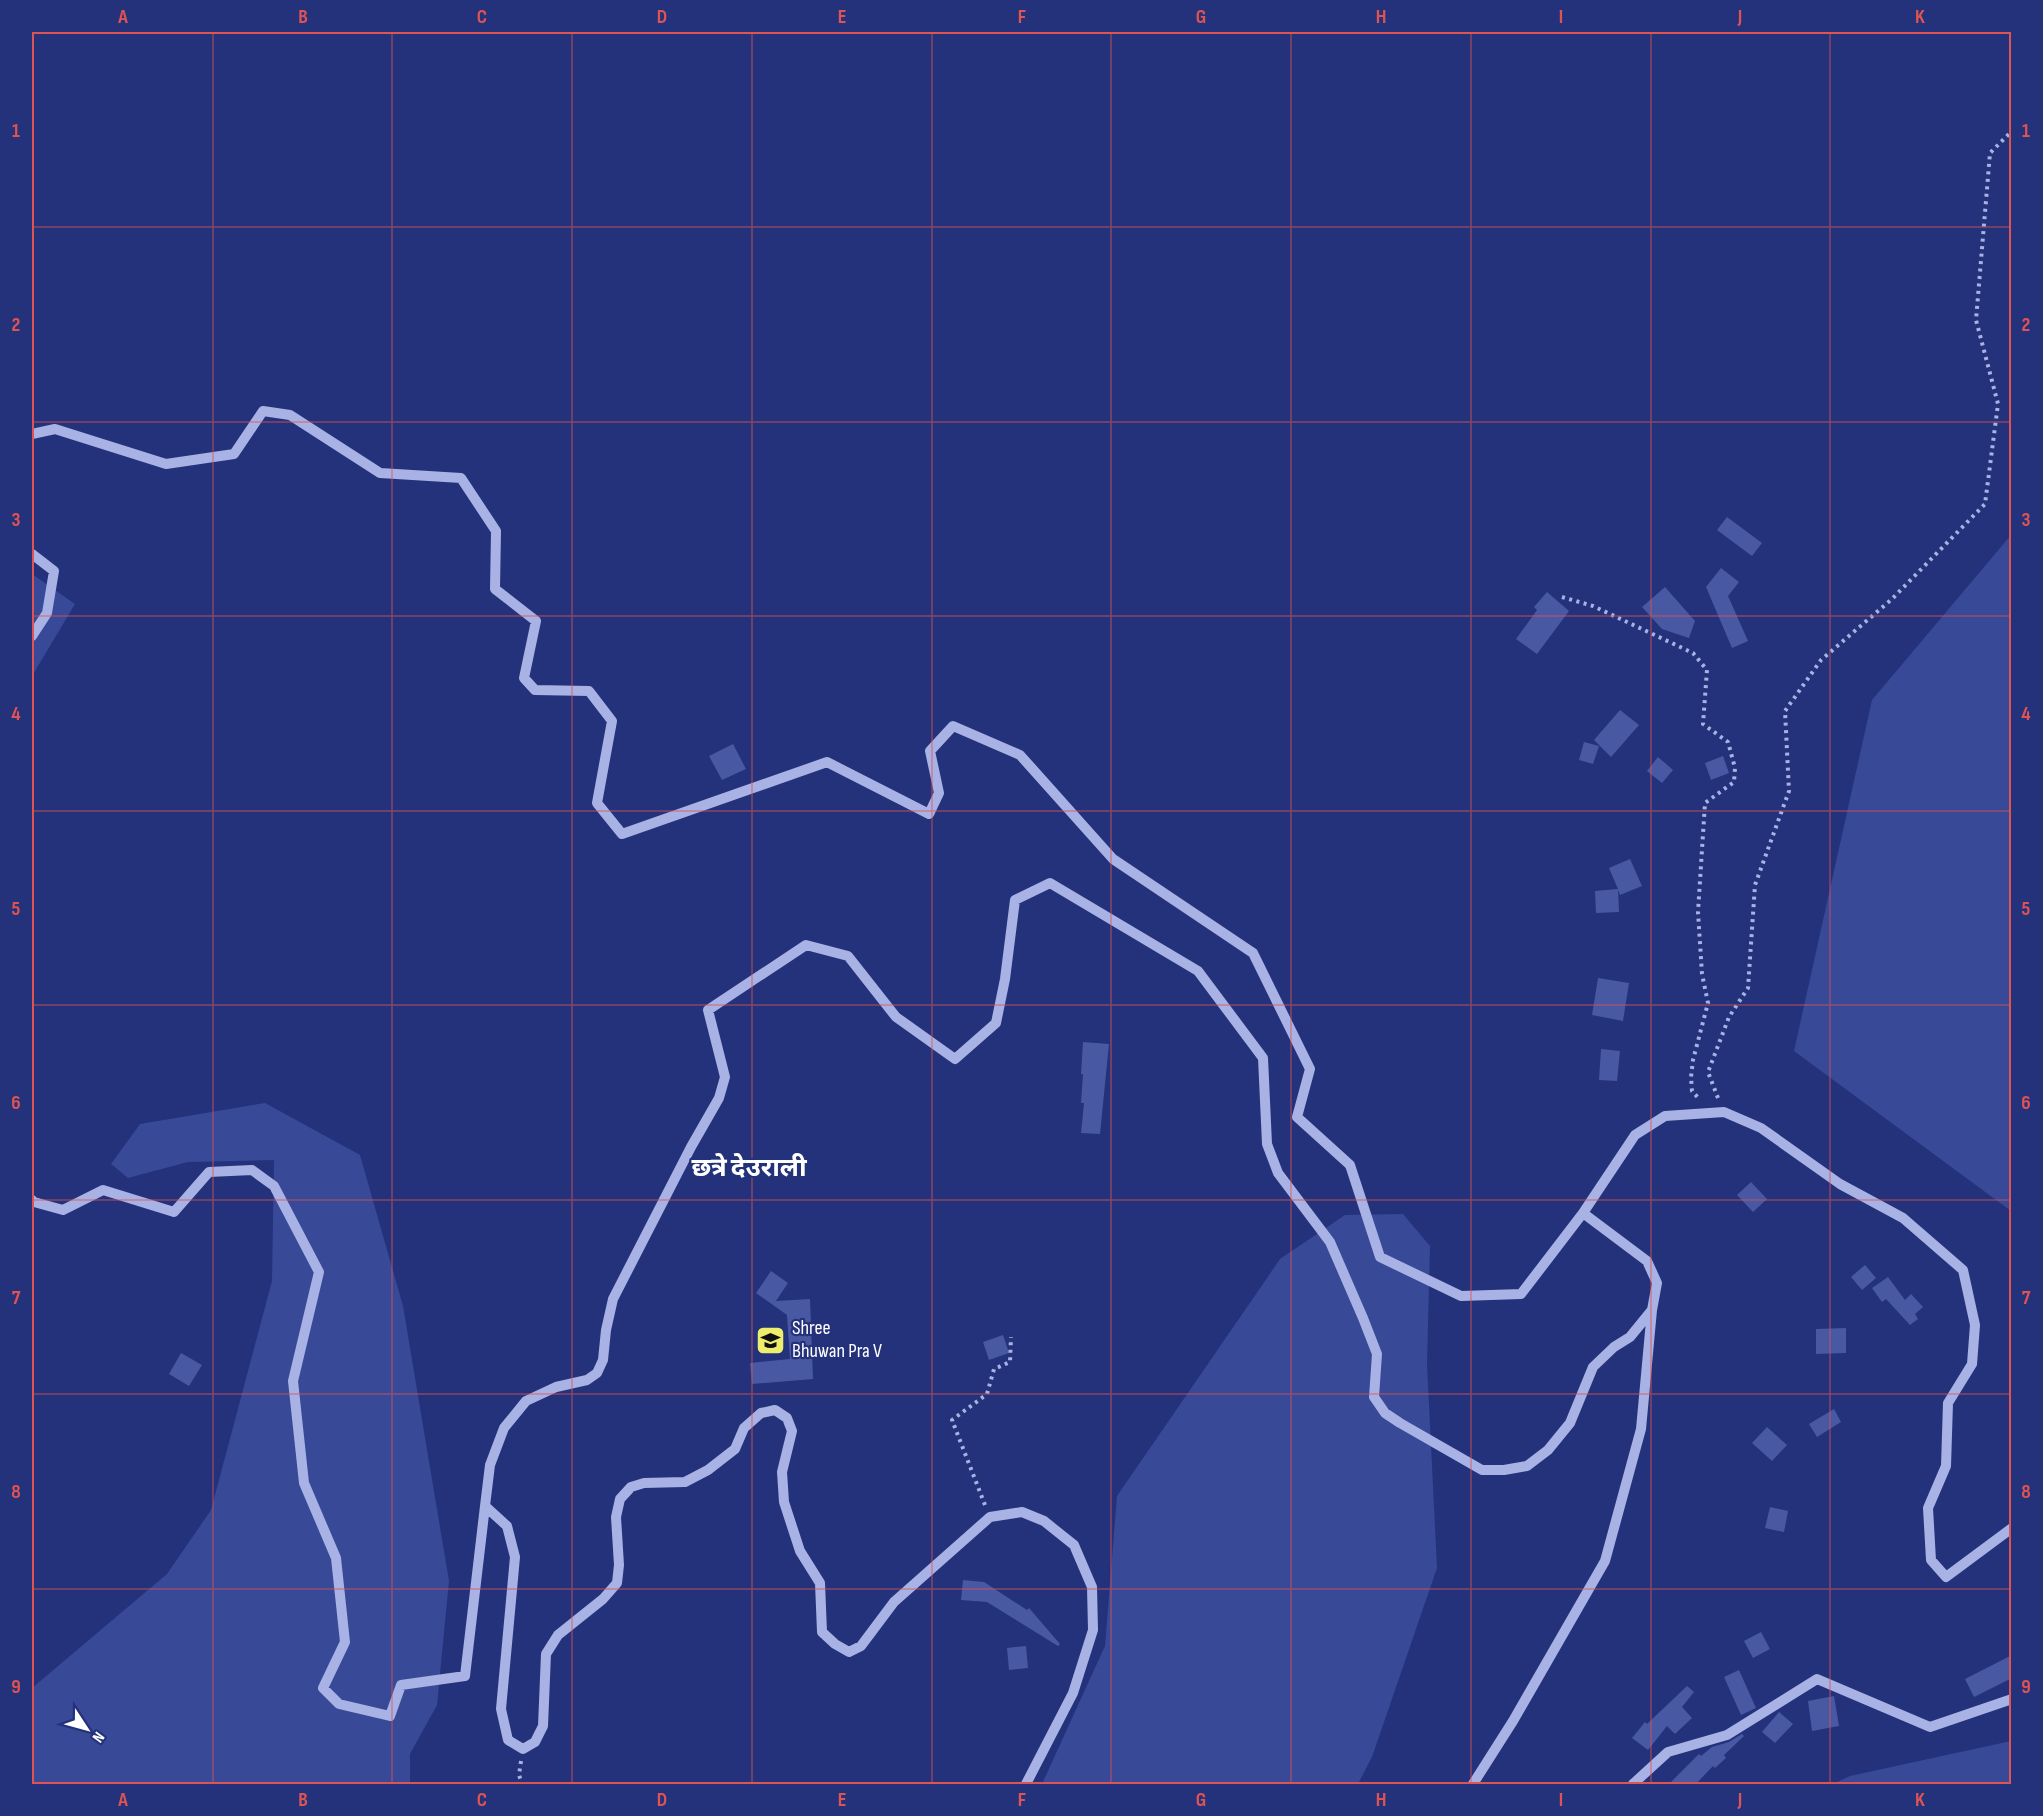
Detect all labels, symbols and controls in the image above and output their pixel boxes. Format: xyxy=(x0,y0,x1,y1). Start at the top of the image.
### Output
text: A xyxy=(117,5,128,29)
text: B xyxy=(298,5,308,29)
text: C xyxy=(477,5,487,29)
text: D xyxy=(657,5,667,29)
text: E xyxy=(838,5,846,29)
text: F xyxy=(1018,5,1026,29)
text: G xyxy=(1196,5,1206,29)
text: H xyxy=(1376,5,1386,29)
text: I xyxy=(1559,5,1563,29)
text: J xyxy=(1737,5,1742,29)
text: K xyxy=(1915,5,1925,29)
text: 1 xyxy=(12,119,20,143)
text: 1 xyxy=(2022,119,2030,143)
text: 2 xyxy=(12,313,20,337)
text: 2 xyxy=(2022,313,2030,337)
text: 3 xyxy=(12,508,21,532)
text: 3 xyxy=(2022,508,2031,532)
text: 4 xyxy=(11,702,21,726)
text: 4 xyxy=(2021,702,2031,726)
text: 5 xyxy=(12,897,21,921)
text: 5 xyxy=(2022,897,2031,921)
text: 6 xyxy=(11,1091,21,1115)
text: 6 xyxy=(2021,1091,2031,1115)
district label: छत्रे देउराली xyxy=(691,1153,808,1184)
text: 7 xyxy=(12,1286,21,1310)
text: 7 xyxy=(2022,1286,2031,1310)
place label: Shree Bhuwan Pra V xyxy=(792,1316,882,1363)
school or university icon: Shree Bhuwan Pra V xyxy=(755,1324,787,1356)
text: 8 xyxy=(11,1480,21,1504)
text: 8 xyxy=(2021,1480,2031,1504)
text: 9 xyxy=(11,1675,21,1699)
text: 9 xyxy=(2021,1675,2031,1699)
north arrow xyxy=(57,1699,117,1759)
text: N xyxy=(88,1728,108,1746)
text: A xyxy=(117,1788,128,1812)
text: B xyxy=(298,1788,308,1812)
text: C xyxy=(477,1788,487,1812)
text: D xyxy=(657,1788,667,1812)
text: E xyxy=(838,1788,846,1812)
text: F xyxy=(1018,1788,1026,1812)
text: G xyxy=(1196,1788,1206,1812)
text: H xyxy=(1376,1788,1386,1812)
text: I xyxy=(1559,1788,1563,1812)
text: J xyxy=(1737,1788,1742,1812)
text: K xyxy=(1915,1788,1925,1812)

